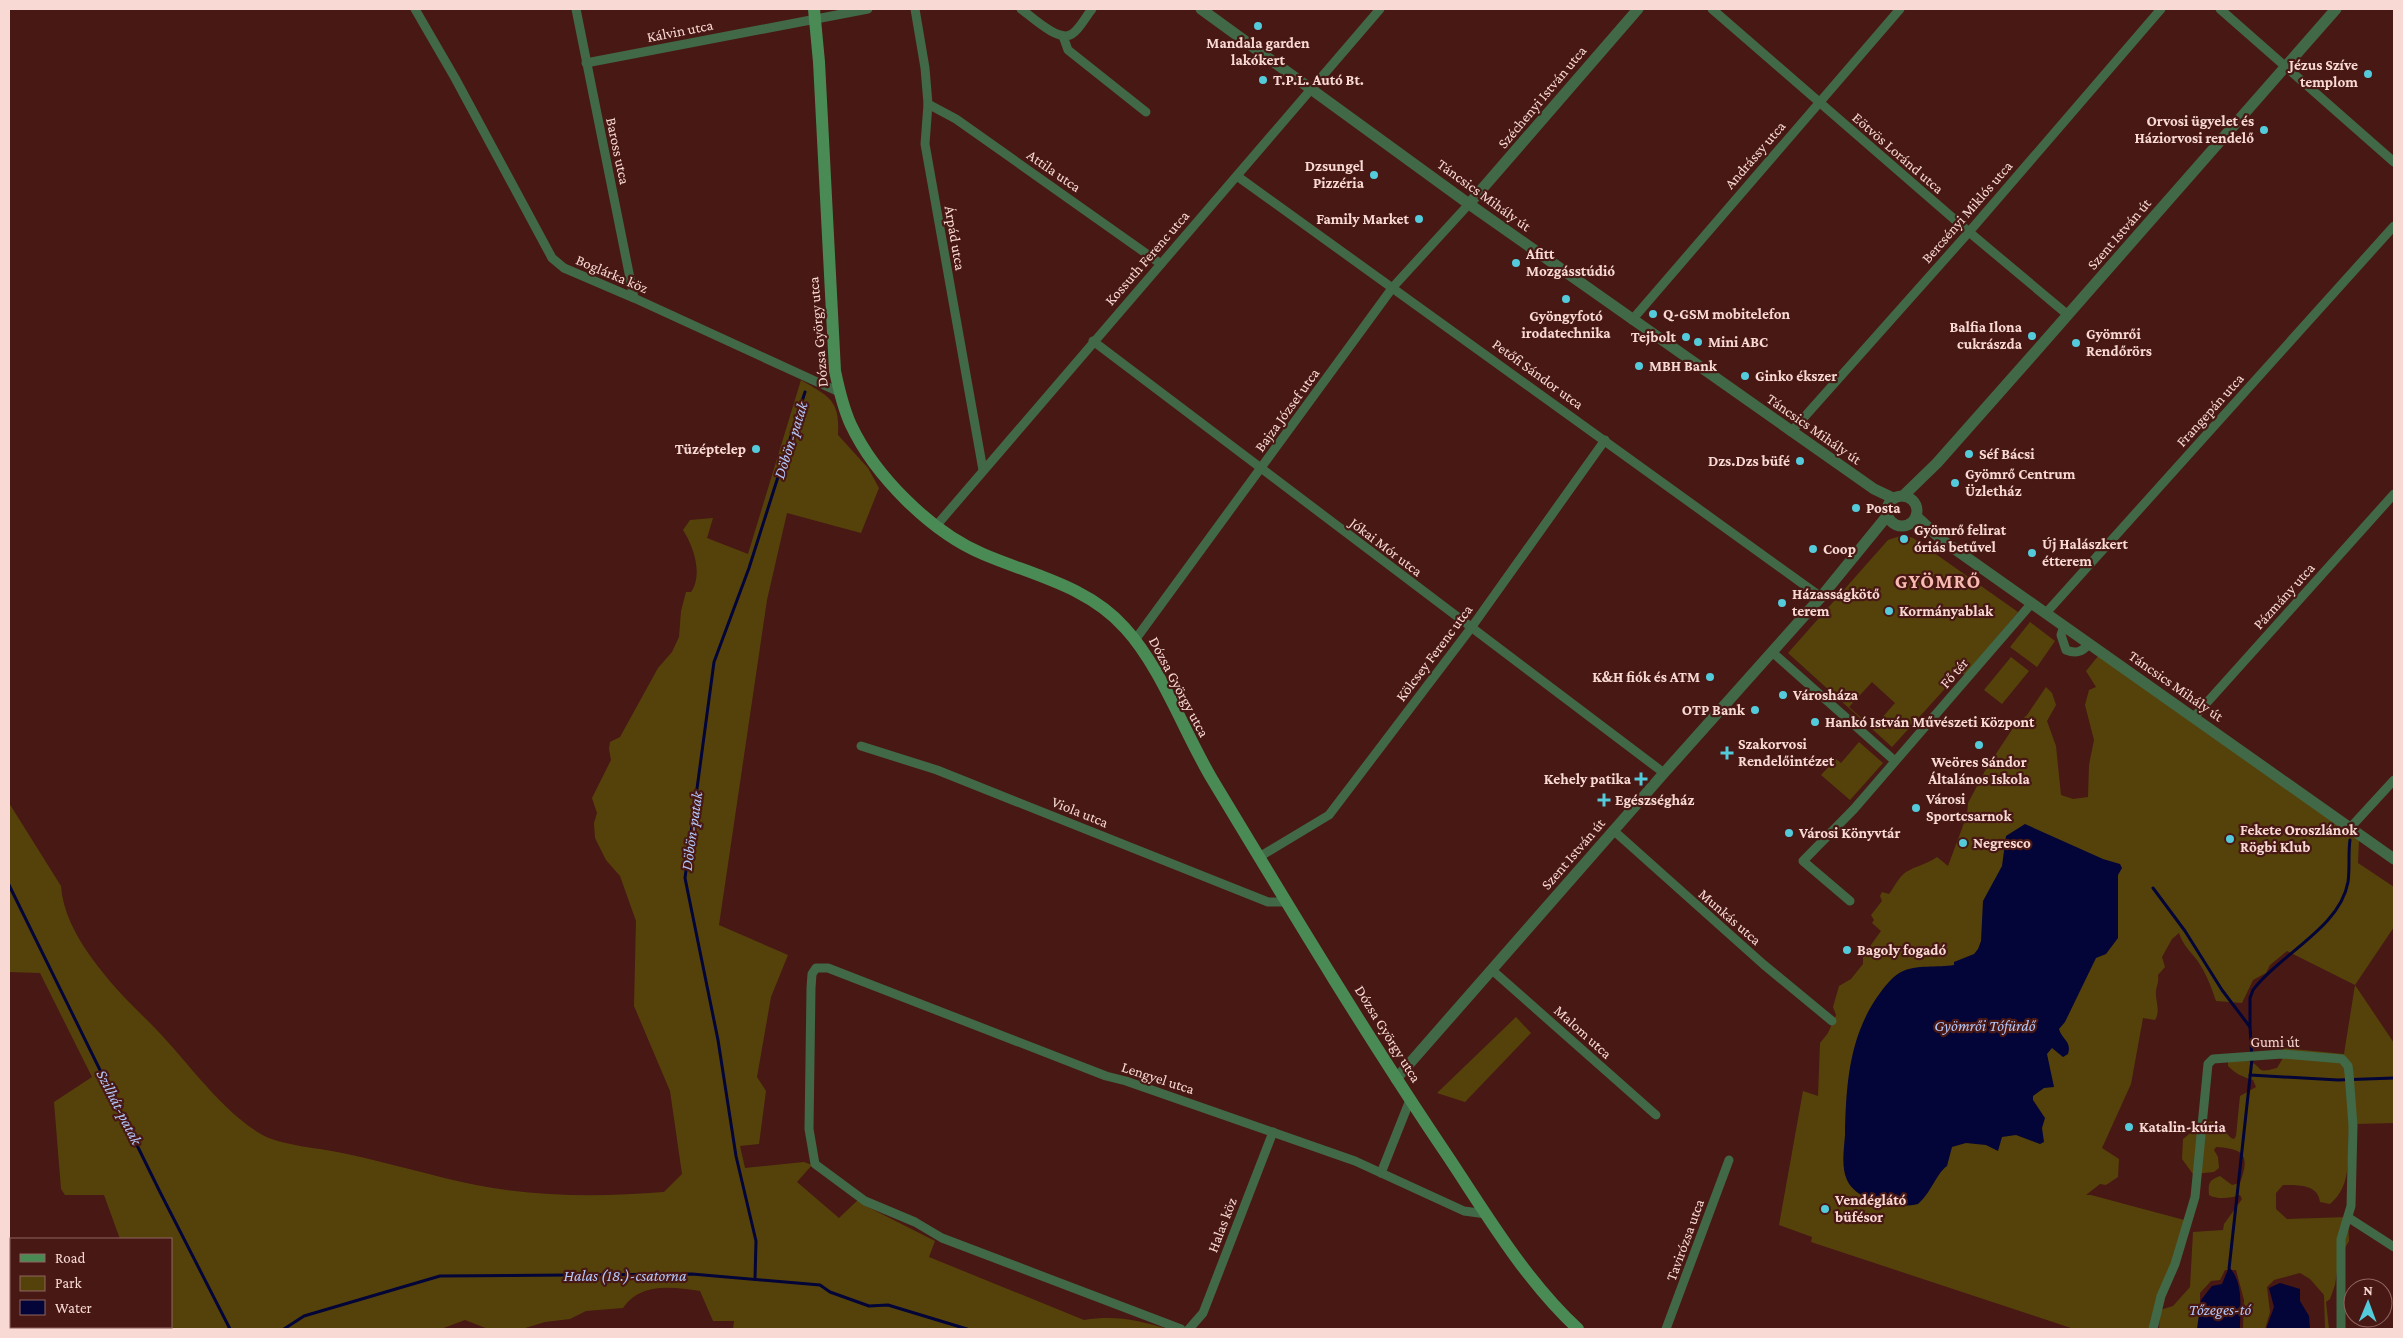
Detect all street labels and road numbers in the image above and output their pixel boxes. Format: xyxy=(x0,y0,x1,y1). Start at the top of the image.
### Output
street label: Kálvin utca xyxy=(646,17,715,45)
street label: Széchenyi István utca xyxy=(1495,43,1590,152)
street label: Eötvös Loránd utca xyxy=(1849,109,1947,197)
street label: Baross utca xyxy=(603,116,633,186)
street label: Andrássy utca xyxy=(1721,118,1789,193)
street label: Attila utca xyxy=(1024,147,1084,195)
street label: Táncsics Mihály út xyxy=(1434,156,1535,236)
street label: Bercsényi Miklós utca xyxy=(1918,158,2016,267)
street label: Szent István út xyxy=(2084,195,2155,273)
street label: Árpád utca xyxy=(940,204,969,272)
street label: Kossuth Ferenc utca xyxy=(1102,208,1192,308)
street label: Boglárka köz xyxy=(573,252,650,297)
street label: Dózsa György utca xyxy=(805,276,832,388)
street label: Petőfi Sándor utca xyxy=(1489,336,1587,412)
street label: Bajza József utca xyxy=(1251,365,1323,455)
street label: Frangepán utca xyxy=(2173,370,2248,451)
street label: Táncsics Mihály út xyxy=(1763,390,1865,469)
street label: Jókai Mór utca xyxy=(1344,513,1425,580)
street label: Pázmány utca xyxy=(2250,560,2319,633)
street label: Kölcsey Ferenc utca xyxy=(1393,602,1476,705)
street label: Dózsa György utca xyxy=(1145,634,1212,740)
street label: Táncsics Mihály út xyxy=(2125,647,2227,726)
street label: Fő tér xyxy=(1937,654,1972,691)
street label: Viola utca xyxy=(1049,793,1111,831)
street label: Szent István út xyxy=(1538,815,1609,893)
street label: Munkás utca xyxy=(1696,886,1764,948)
street label: Dózsa György utca xyxy=(1351,983,1424,1086)
street label: Malom utca xyxy=(1551,1002,1615,1062)
street label: Gumi út xyxy=(2250,1034,2301,1050)
street label: Lengyel utca xyxy=(1119,1059,1196,1098)
street label: Halas köz xyxy=(1204,1195,1240,1255)
street label: Tavirózsa utca xyxy=(1663,1197,1707,1283)

